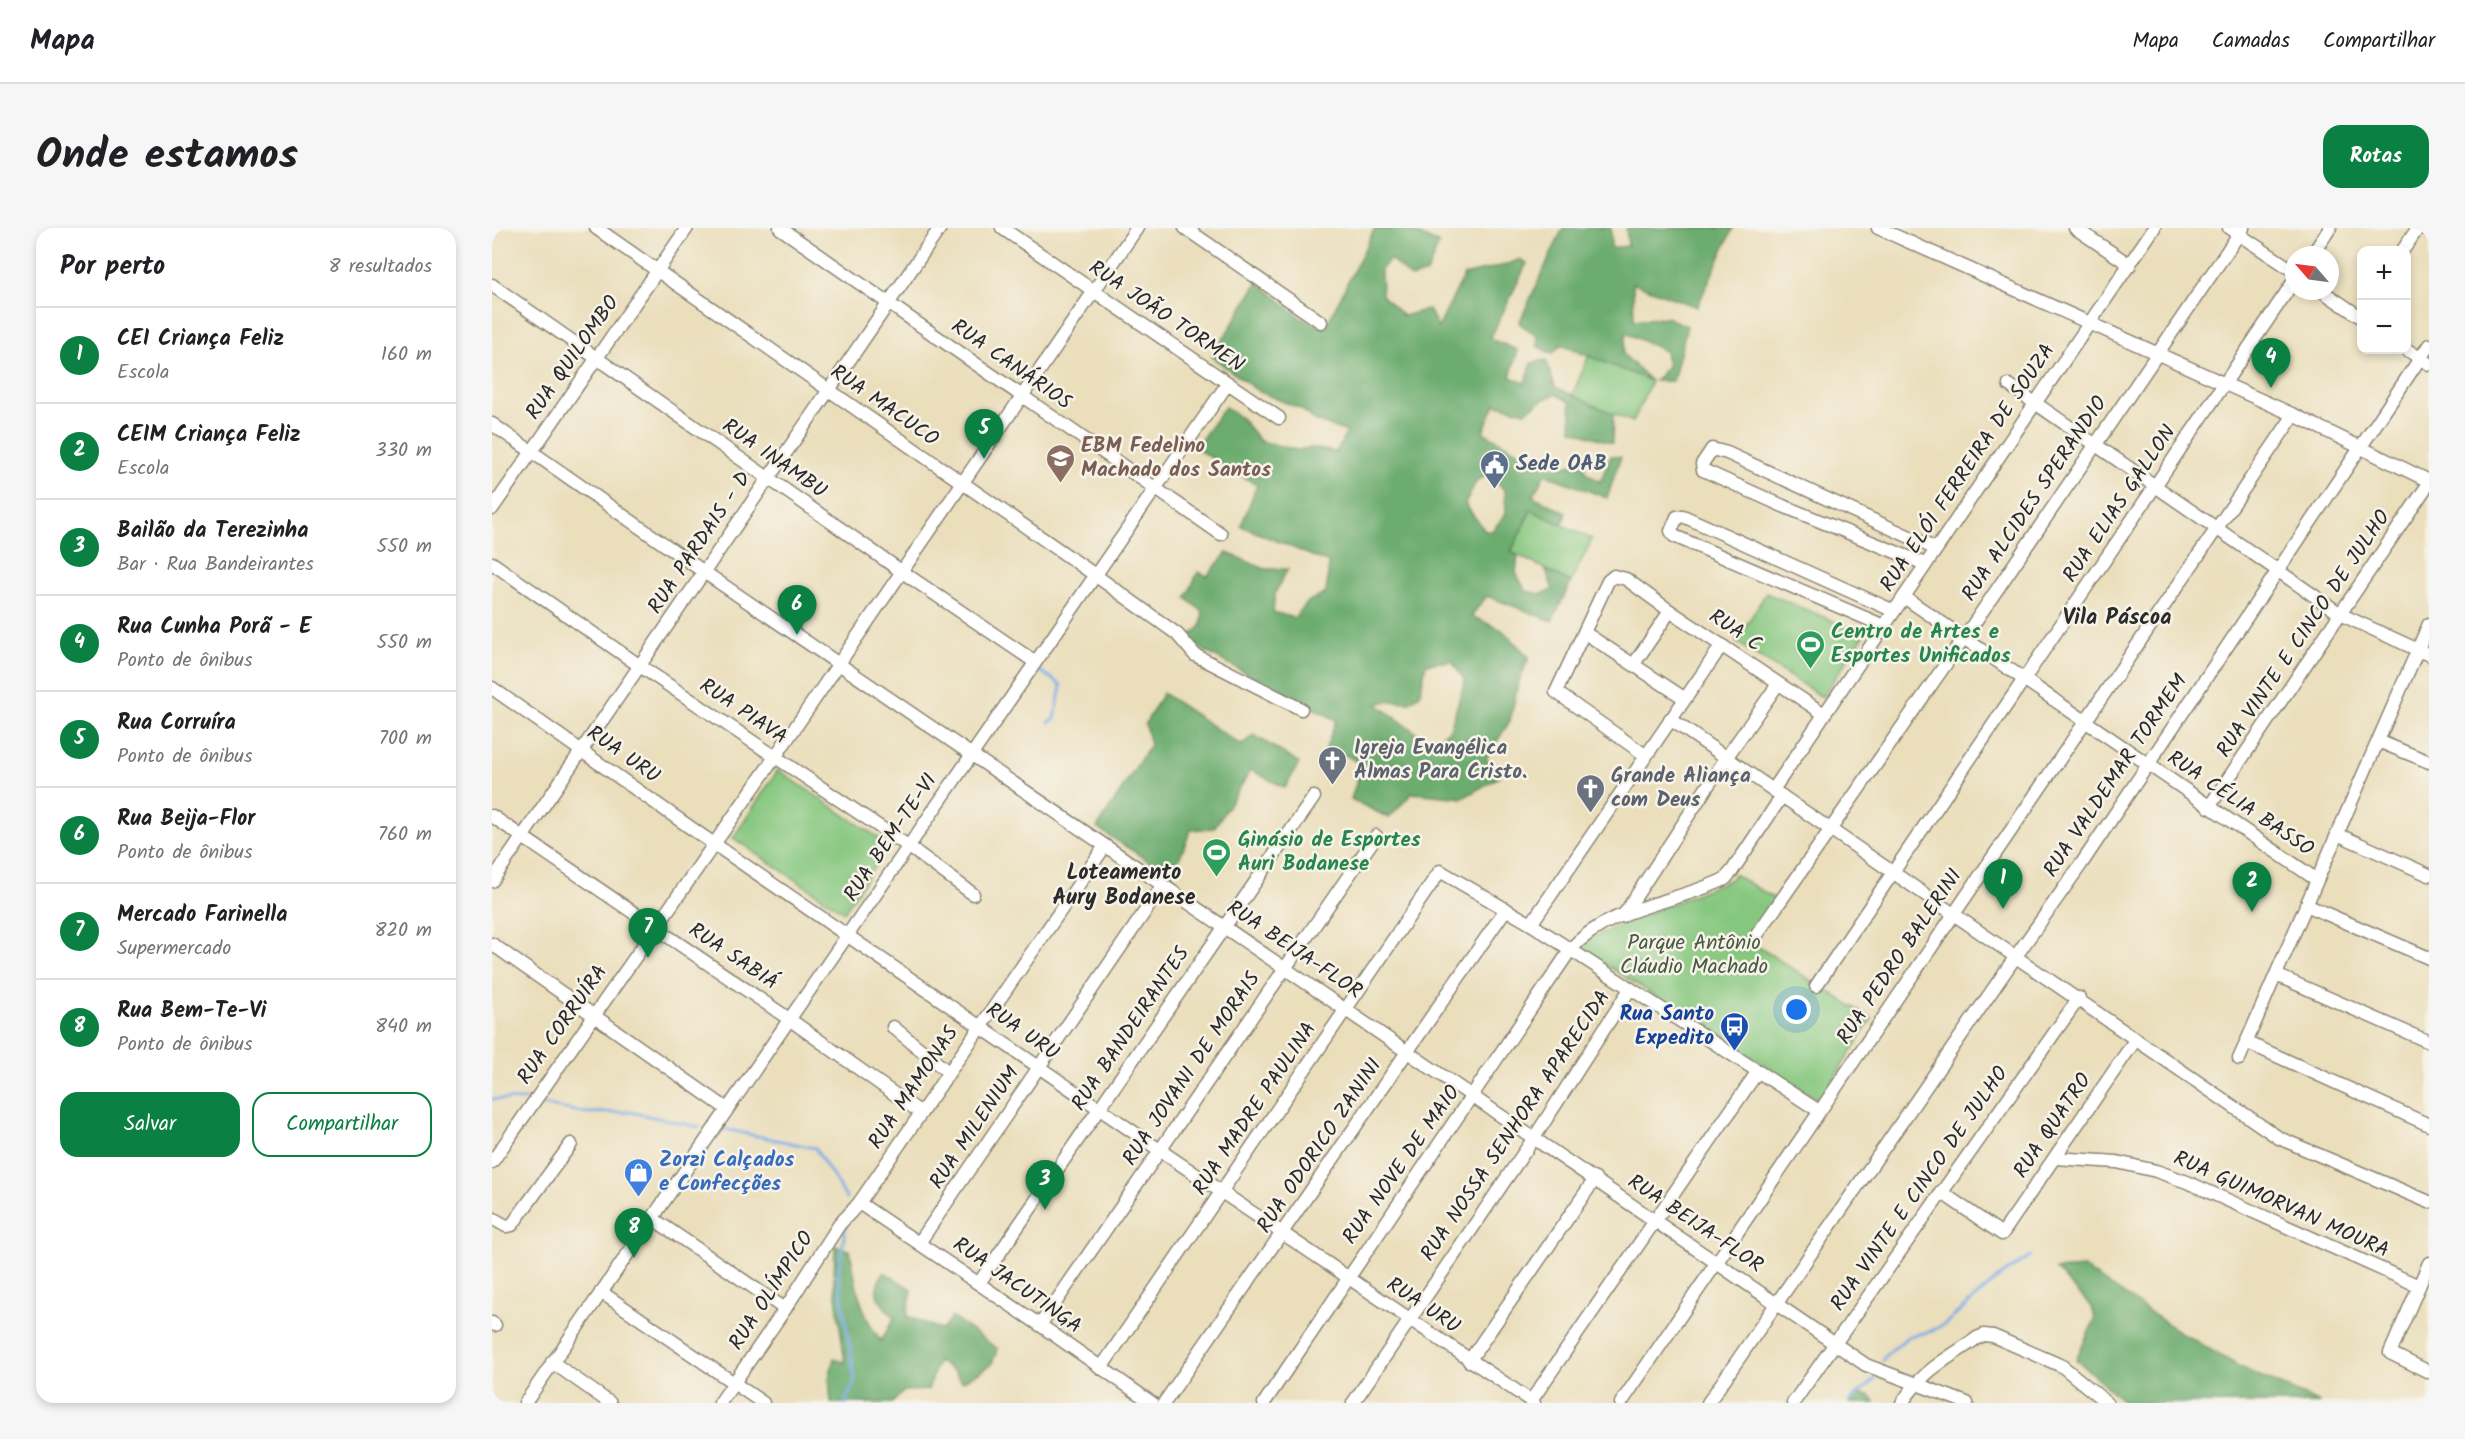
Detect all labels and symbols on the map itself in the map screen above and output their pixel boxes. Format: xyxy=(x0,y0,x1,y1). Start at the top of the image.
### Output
north arrow xyxy=(2285,246,2339,300)
street label: RUA JOÃO TORMEN xyxy=(1081,252,1251,382)
street label: RUA QUILOMBO xyxy=(518,289,628,427)
street label: RUA CANÁRIOS xyxy=(944,311,1078,419)
street label: RUA ELÓI FERREIRA DE SOUZA xyxy=(1872,337,2064,599)
pin: 4 xyxy=(2252,338,2290,388)
street label: RUA MACUCO xyxy=(823,356,945,456)
street label: RUA ALCIDES SPERANDIO xyxy=(1954,389,2116,608)
street label: RUA INAMBU xyxy=(715,410,833,508)
pin: 5 xyxy=(964,410,1004,459)
street label: RUA ELIAS GALLON xyxy=(2055,418,2185,590)
place label: EBM Fedelino Machado dos Santos xyxy=(1081,430,1271,487)
school or university icon: EBM Fedelino Machado dos Santos xyxy=(1044,442,1076,484)
public building icon: Sede OAB xyxy=(1479,448,1511,490)
place label: Sede OAB xyxy=(1516,448,1607,481)
street label: RUA PARDAIS - D xyxy=(640,465,760,621)
street label: RUA VINTE E CINCO DE JULHO xyxy=(2208,503,2400,765)
pin: 6 xyxy=(778,586,816,635)
street label: RUA C xyxy=(1701,601,1769,661)
district label: Vila Páscoa xyxy=(2063,601,2171,636)
place label: Centro de Artes e Esportes Unificados xyxy=(1831,616,2011,673)
sports icon: Centro de Artes e Esportes Unificados xyxy=(1794,628,1826,670)
street label: RUA VALDEMAR TORMEM xyxy=(2035,667,2197,884)
street label: RUA PIAVA xyxy=(692,670,794,754)
street label: RUA URU xyxy=(579,718,667,792)
place label: Igreja Evangélica Almas Para Cristo. xyxy=(1354,732,1527,789)
street label: RUA CÉLIA BASSO xyxy=(2160,742,2320,866)
church icon: Igreja Evangélica Almas Para Cristo. xyxy=(1317,744,1349,786)
place label: Grande Aliança com Deus xyxy=(1611,760,1751,817)
street label: RUA BEM-TE-VI xyxy=(836,767,946,909)
church icon: Grande Aliança com Deus xyxy=(1574,772,1606,814)
place label: Ginásio de Esportes Auri Bodanese xyxy=(1238,824,1421,881)
sports icon: Ginásio de Esportes Auri Bodanese xyxy=(1201,836,1233,878)
district label: Loteamento Aury Bodanese xyxy=(1052,856,1196,916)
pin: 1 xyxy=(1984,860,2022,909)
street label: RUA PEDRO BALERINI xyxy=(1829,862,1971,1052)
pin: 2 xyxy=(2232,862,2272,912)
street label: RUA BEIJA-FLOR xyxy=(1219,892,1369,1008)
pin: 7 xyxy=(628,908,668,958)
street label: RUA SABIÁ xyxy=(681,915,785,999)
park label: Parque Antônio Cláudio Machado xyxy=(1620,927,1768,984)
street label: RUA BANDEIRANTES xyxy=(1063,940,1199,1118)
street label: RUA CORRUÍRA xyxy=(509,958,617,1092)
street label: RUA JOVANI DE MORAIS xyxy=(1115,965,1269,1173)
street label: RUA NOSSA SENHORA APARECIDA xyxy=(1412,983,1620,1269)
street label: RUA URU xyxy=(978,995,1066,1069)
your location xyxy=(1782,995,1811,1024)
place label: Rua Santo Expedito xyxy=(1619,998,1714,1055)
bus stop icon: Rua Santo Expedito xyxy=(1719,1010,1751,1052)
street label: RUA MADRE PAULINA xyxy=(1184,1015,1326,1203)
street label: RUA MAMONAS xyxy=(860,1020,968,1156)
street label: RUA ODORICO ZANINI xyxy=(1249,1052,1391,1240)
street label: RUA MILENIUM xyxy=(921,1059,1029,1196)
street label: RUA VINTE E CINCO DE JULHO xyxy=(1823,1060,2018,1318)
street label: RUA QUATRO xyxy=(2005,1066,2101,1185)
street label: RUA NOVE DE MAIO xyxy=(1335,1078,1469,1251)
street label: RUA GUIMORVAN MOURA xyxy=(2168,1142,2394,1268)
place label: Zorzi Calçados e Confecções xyxy=(659,1144,795,1201)
shop icon: Zorzi Calçados e Confecções xyxy=(622,1156,654,1198)
pin: 3 xyxy=(1026,1160,1064,1210)
street label: RUA BEIJA-FLOR xyxy=(1620,1166,1770,1282)
pin: 8 xyxy=(614,1208,654,1258)
street label: RUA OLÍMPICO xyxy=(721,1225,823,1357)
street label: RUA JACUTINGA xyxy=(946,1229,1088,1343)
street label: RUA URU xyxy=(1379,1269,1467,1343)

